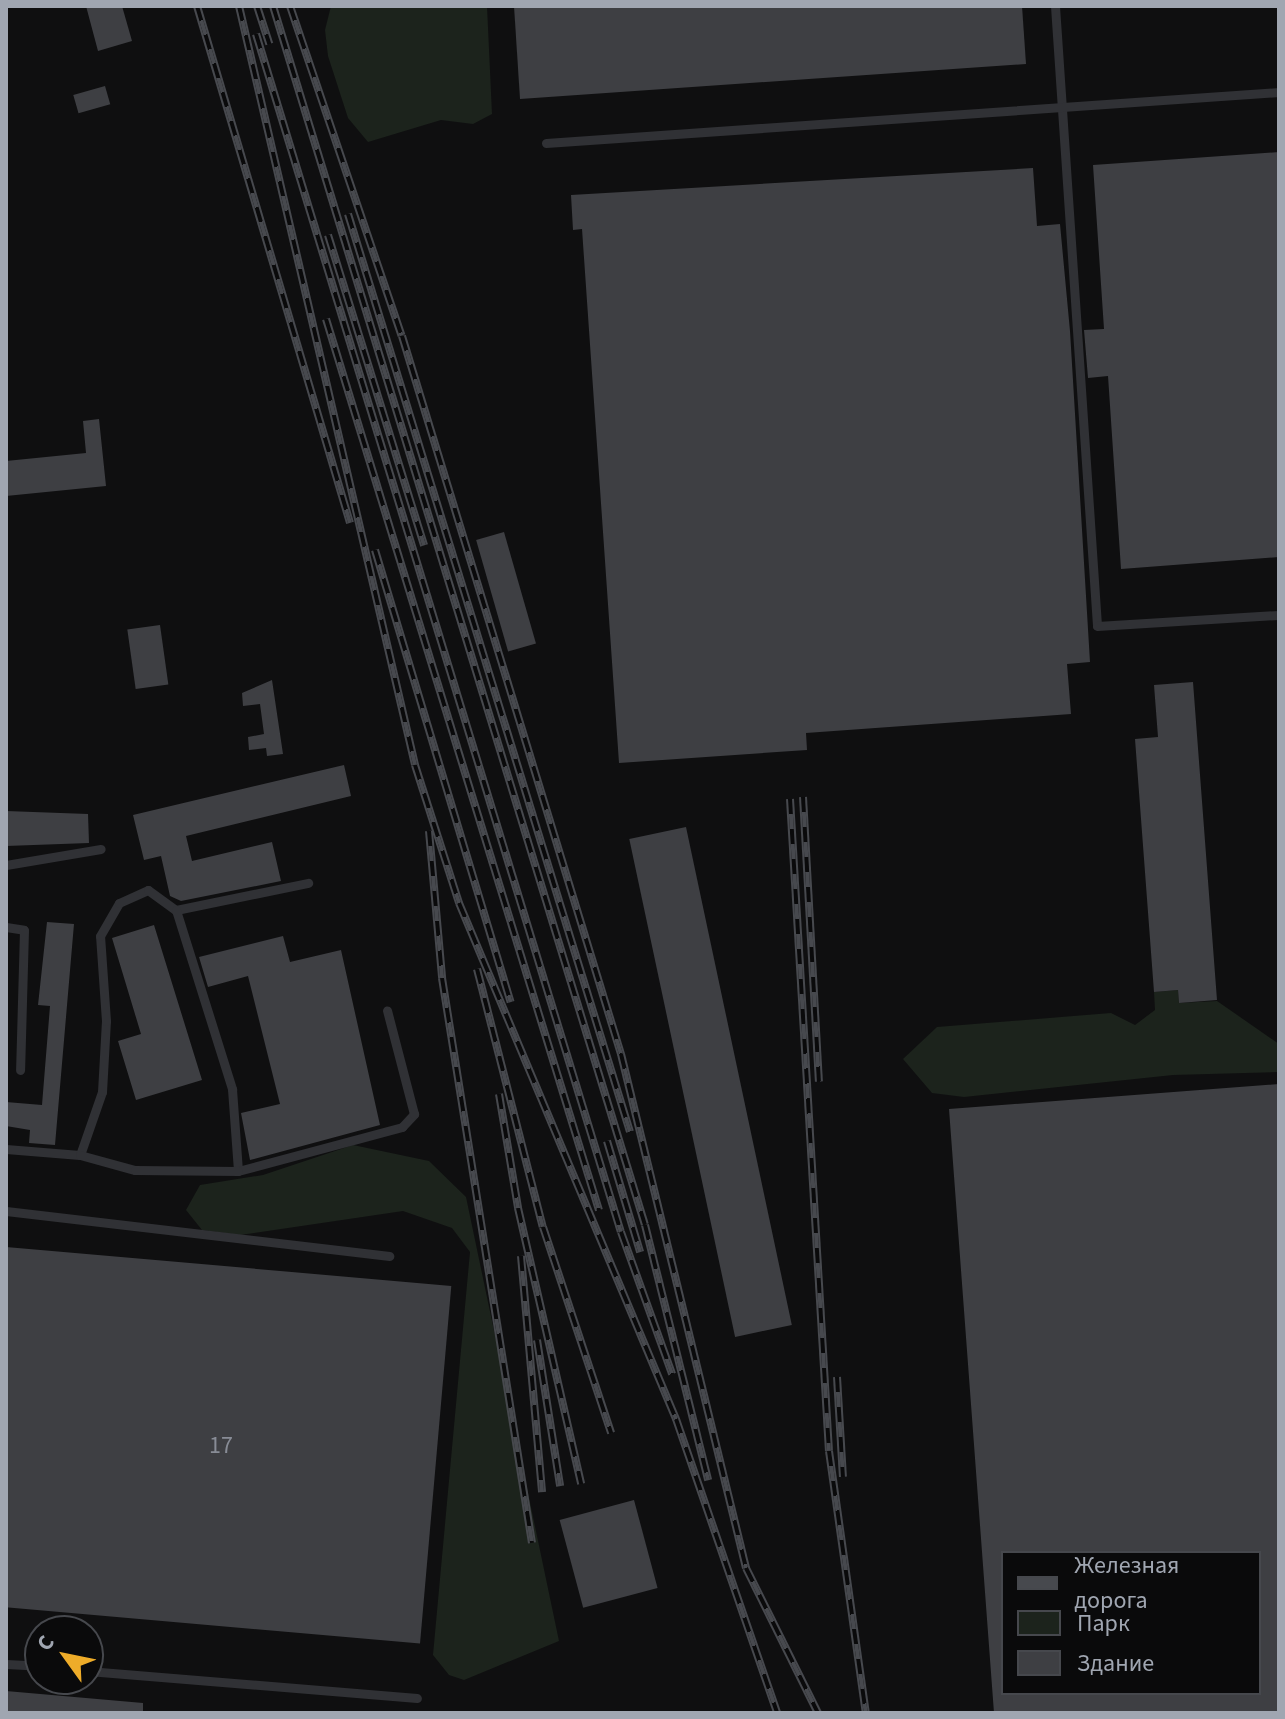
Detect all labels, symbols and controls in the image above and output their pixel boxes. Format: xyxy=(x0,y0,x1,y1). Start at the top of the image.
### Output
house number: 17 xyxy=(209,1432,233,1460)
text: Железная дорога xyxy=(1074,1548,1179,1618)
legend xyxy=(1001,1551,1261,1695)
text: Парк xyxy=(1077,1606,1130,1641)
north arrow xyxy=(24,1615,104,1695)
text: С xyxy=(29,1629,62,1657)
text: Здание xyxy=(1077,1646,1154,1681)

